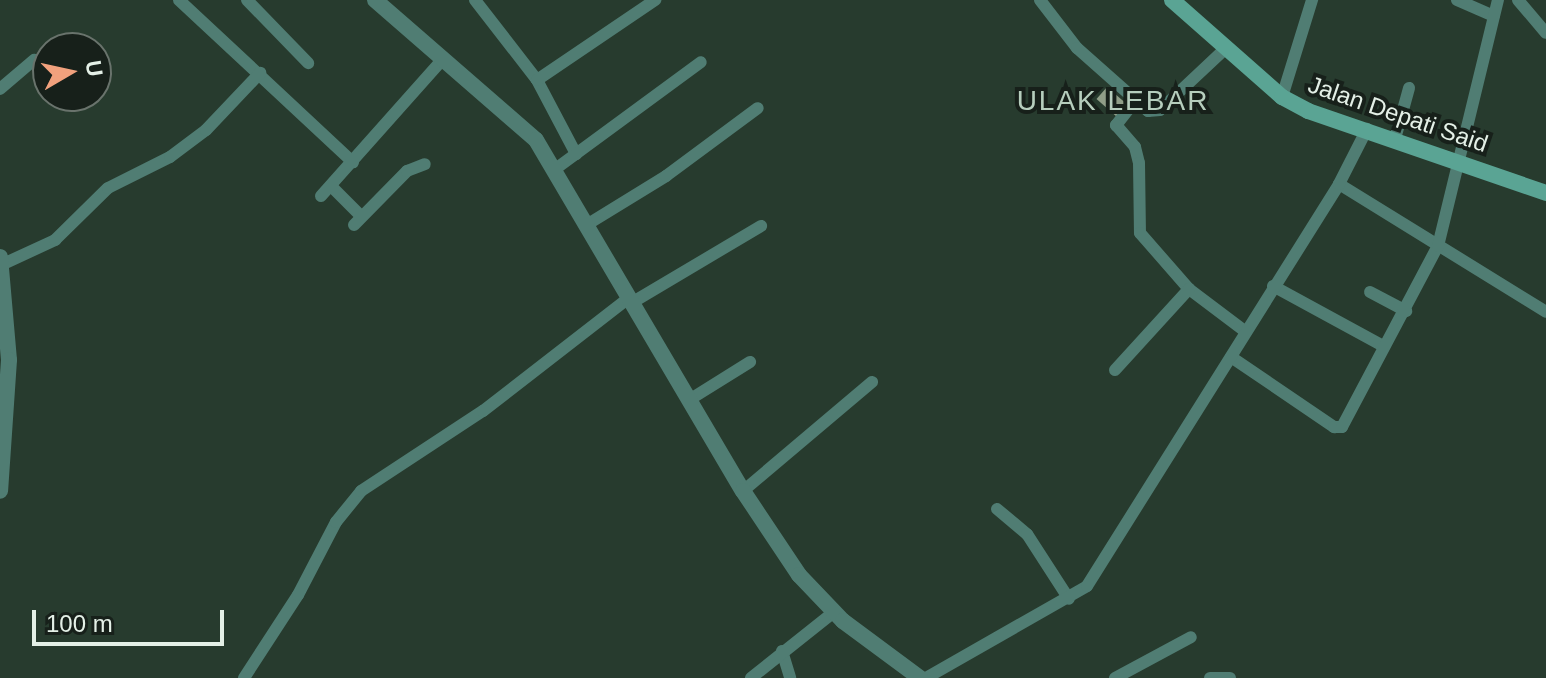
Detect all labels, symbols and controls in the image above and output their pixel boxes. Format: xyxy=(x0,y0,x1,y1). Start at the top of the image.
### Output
north arrow xyxy=(32,32,112,112)
text: U xyxy=(81,59,108,78)
street label: Jalan Depati Said xyxy=(1304,70,1492,158)
district label: ULAK LEBAR xyxy=(1017,84,1209,118)
scale bar xyxy=(36,594,228,644)
text: 100 m xyxy=(46,610,113,637)

